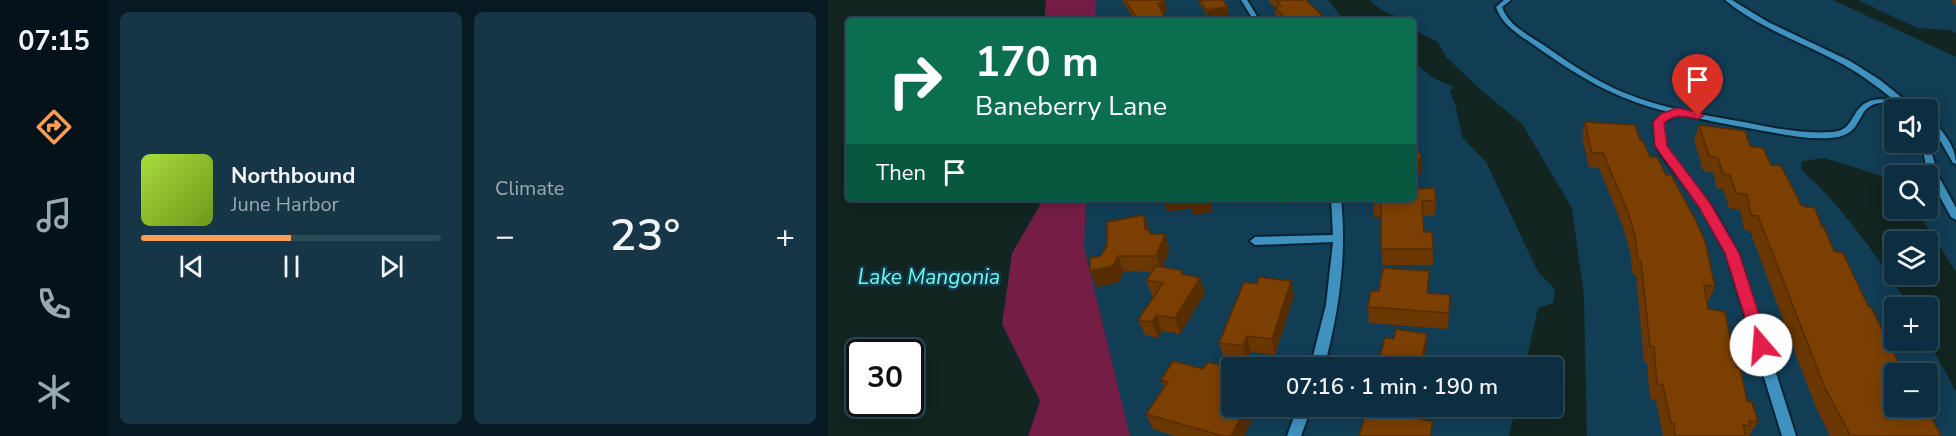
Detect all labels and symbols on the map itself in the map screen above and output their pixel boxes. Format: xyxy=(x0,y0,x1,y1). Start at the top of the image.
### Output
pin xyxy=(1672,54,1723,116)
water label: Lake Mangonia xyxy=(858,263,1000,291)
position arrow xyxy=(1729,313,1793,377)
speed limit sign: 30 xyxy=(846,339,924,417)

